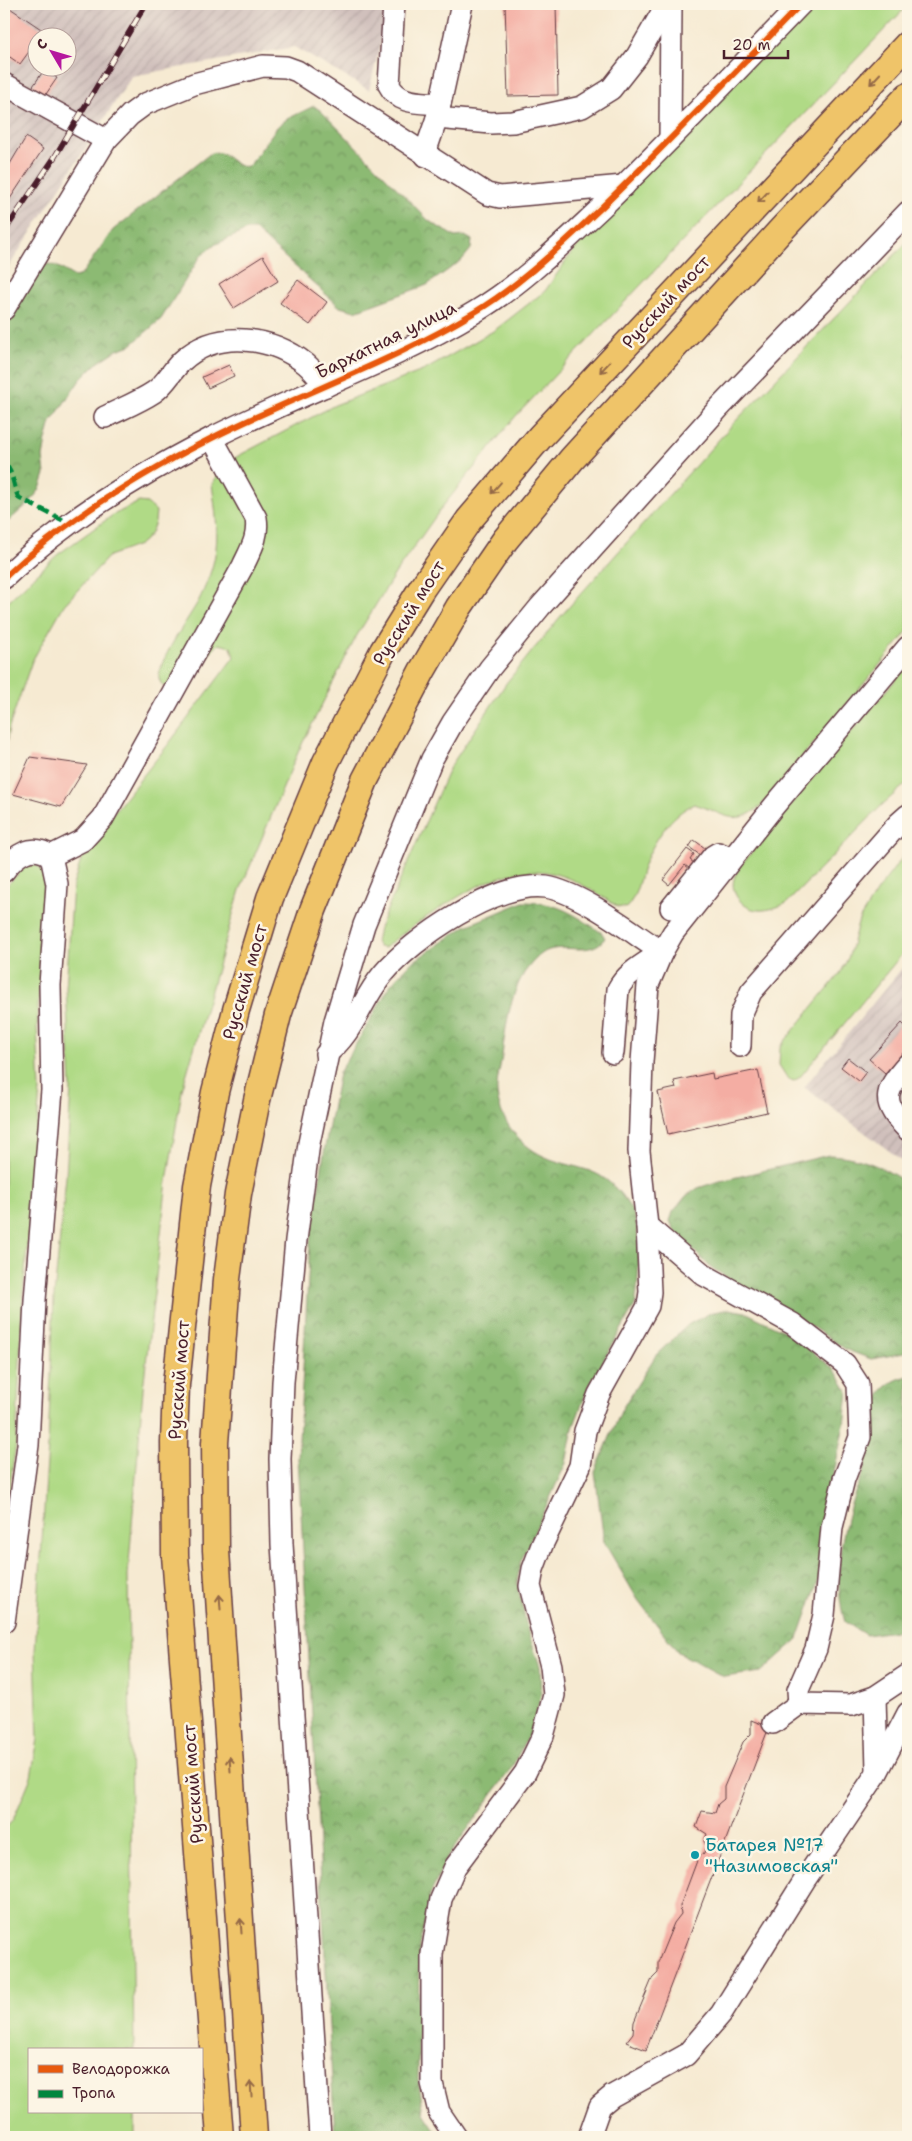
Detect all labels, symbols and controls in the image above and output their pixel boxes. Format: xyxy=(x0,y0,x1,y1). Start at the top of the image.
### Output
north arrow xyxy=(28,28,78,78)
scale bar xyxy=(724,28,788,60)
text: С xyxy=(32,35,51,53)
text: 20 m xyxy=(732,35,771,55)
one-way arrow xyxy=(869,73,881,86)
one-way arrow xyxy=(757,191,769,204)
street label: Русский мост xyxy=(617,250,716,354)
street label: Бархатная улица xyxy=(312,296,460,384)
one-way arrow xyxy=(599,361,611,374)
one-way arrow xyxy=(490,482,502,495)
street label: Русский мост xyxy=(367,555,451,670)
street label: Русский мост xyxy=(217,920,273,1043)
street label: Русский мост xyxy=(163,1319,195,1440)
one-way arrow xyxy=(215,1594,224,1610)
street label: Русский мост xyxy=(177,1723,209,1844)
one-way arrow xyxy=(226,1757,235,1773)
place label: Батарея №17 "Назимовская" xyxy=(705,1833,838,1878)
marker: Батарея №17 "Назимовская" xyxy=(689,1849,701,1861)
one-way arrow xyxy=(236,1919,245,1935)
legend xyxy=(28,2048,202,2114)
text: Велодорожка xyxy=(72,2059,171,2079)
one-way arrow xyxy=(247,2081,256,2097)
text: Тропа xyxy=(72,2083,116,2103)

